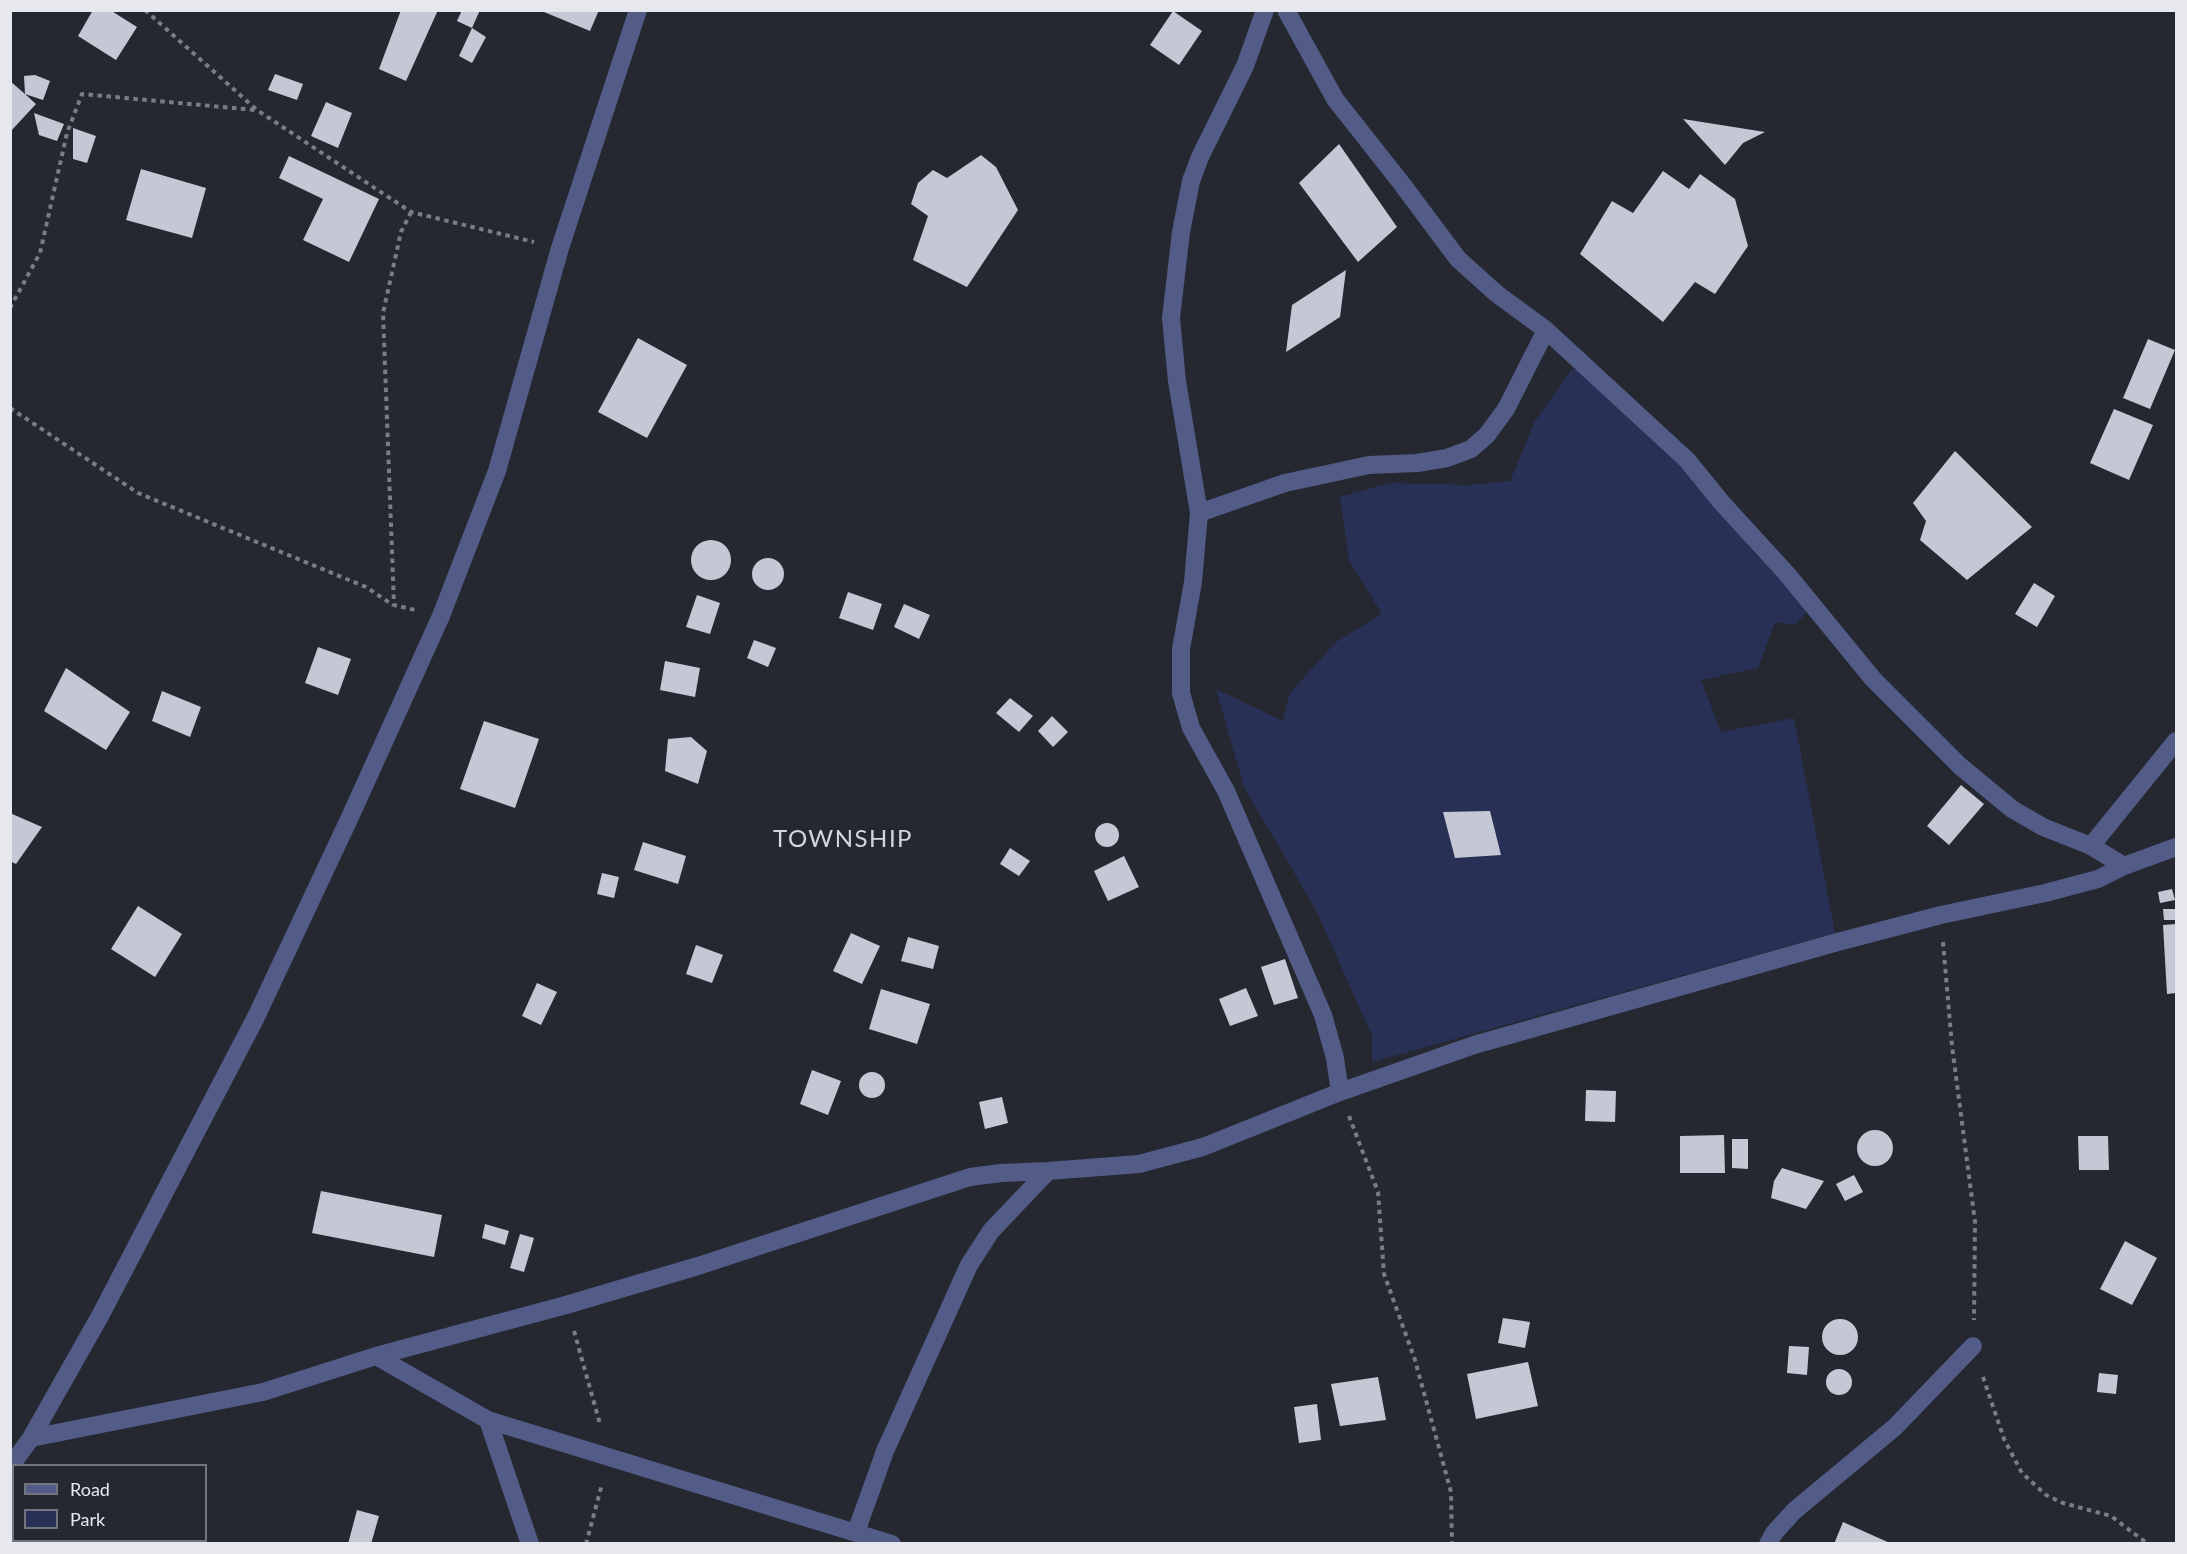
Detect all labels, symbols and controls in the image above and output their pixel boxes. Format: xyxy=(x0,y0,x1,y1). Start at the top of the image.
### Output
district label: TOWNSHIP xyxy=(773,825,913,853)
legend xyxy=(12,1464,207,1542)
text: Road xyxy=(70,1478,110,1500)
text: Park xyxy=(70,1508,105,1530)

